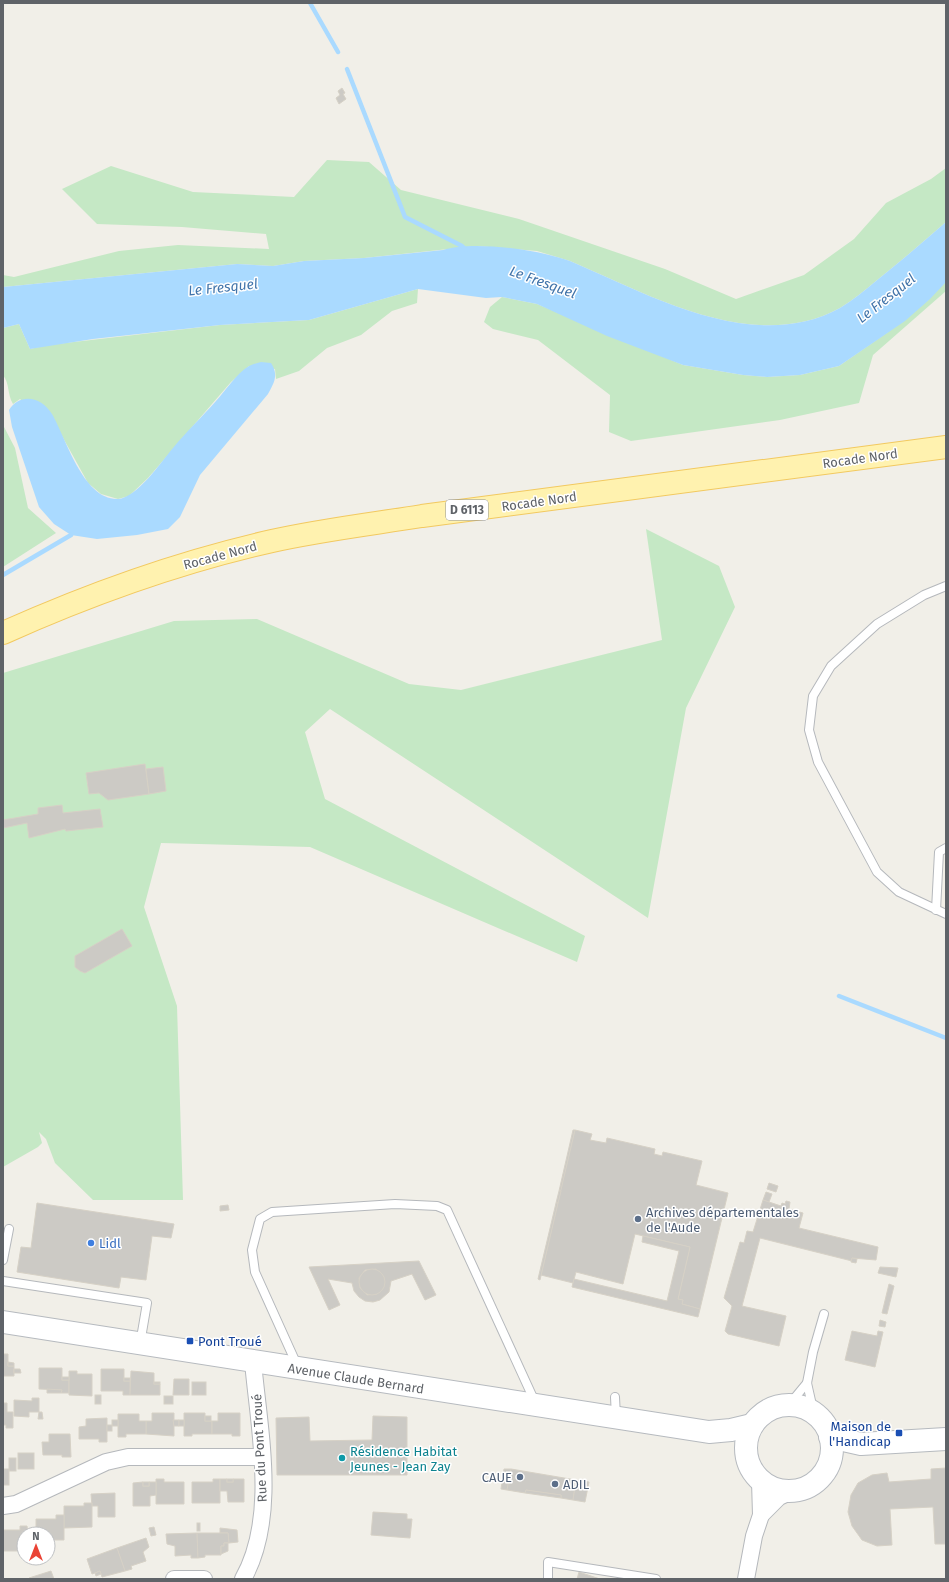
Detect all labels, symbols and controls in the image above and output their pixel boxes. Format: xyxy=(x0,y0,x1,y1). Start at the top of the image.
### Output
water label: Le Fresquel xyxy=(507,263,578,302)
water label: Le Fresquel xyxy=(854,270,919,327)
water label: Le Fresquel xyxy=(187,275,259,300)
street label: Rocade Nord xyxy=(822,446,899,471)
street label: Rocade Nord xyxy=(501,489,578,514)
road number: D 6113 xyxy=(446,500,488,520)
street label: Rocade Nord xyxy=(182,538,259,573)
place label: Archives départementales de l'Aude xyxy=(646,1205,799,1235)
marker: Archives départementales de l'Aude xyxy=(633,1214,643,1224)
place label: Lidl xyxy=(99,1236,121,1251)
marker: Lidl xyxy=(86,1238,96,1248)
place label: Pont Troué xyxy=(198,1334,262,1349)
marker: Pont Troué xyxy=(185,1336,195,1346)
street label: Avenue Claude Bernard xyxy=(287,1360,425,1397)
street label: Rue du Pont Troué xyxy=(249,1393,270,1503)
place label: Maison de l'Handicap xyxy=(829,1419,891,1449)
marker: Maison de l'Handicap xyxy=(894,1428,904,1438)
place label: Résidence Habitat Jeunes - Jean Zay xyxy=(350,1444,457,1474)
marker: Résidence Habitat Jeunes - Jean Zay xyxy=(337,1453,347,1463)
place label: CAUE xyxy=(482,1470,512,1485)
marker: CAUE xyxy=(515,1472,525,1482)
place label: ADIL xyxy=(563,1477,590,1492)
marker: ADIL xyxy=(550,1479,560,1489)
north arrow xyxy=(16,1526,56,1566)
text: N xyxy=(32,1530,40,1543)

